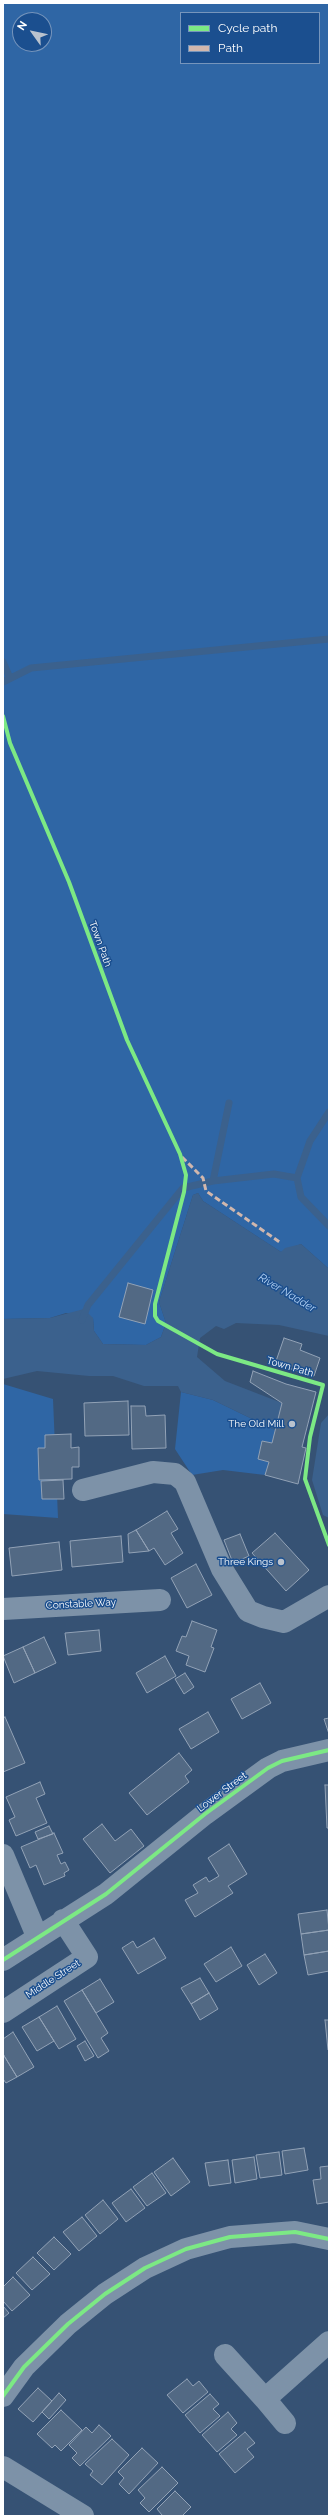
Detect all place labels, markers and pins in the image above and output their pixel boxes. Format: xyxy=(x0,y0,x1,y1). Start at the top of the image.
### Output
place label: The Old Mill xyxy=(228,1418,284,1430)
marker: The Old Mill xyxy=(287,1419,297,1429)
place label: Three Kings xyxy=(218,1556,273,1568)
marker: Three Kings xyxy=(276,1557,286,1567)

